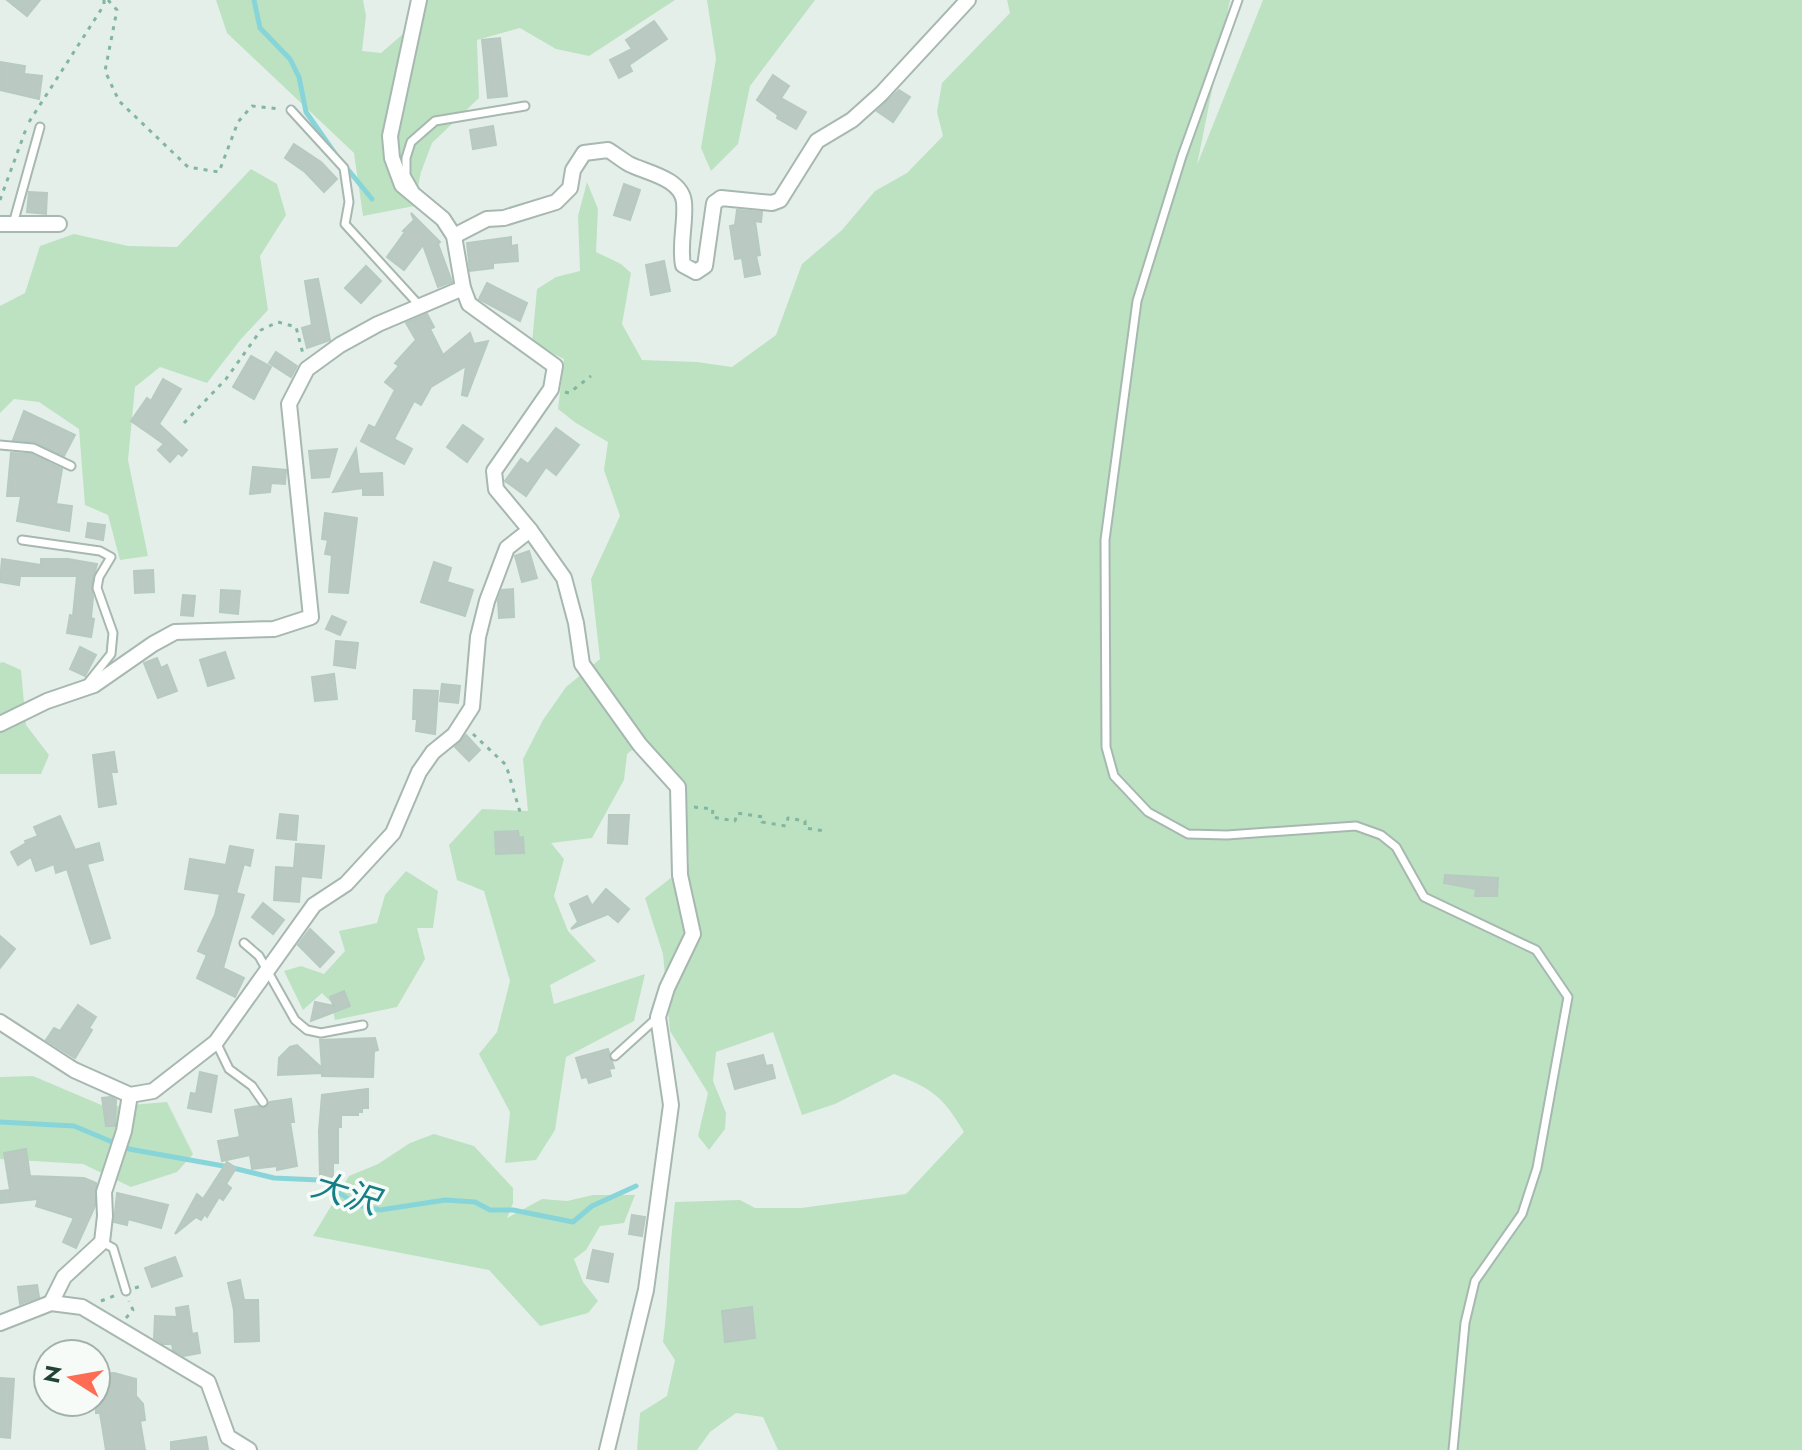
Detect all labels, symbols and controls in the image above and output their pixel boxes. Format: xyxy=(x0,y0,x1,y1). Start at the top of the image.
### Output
water label: 大沢 xyxy=(305,1160,388,1228)
north arrow xyxy=(32,1338,112,1418)
text: N xyxy=(35,1363,70,1386)

